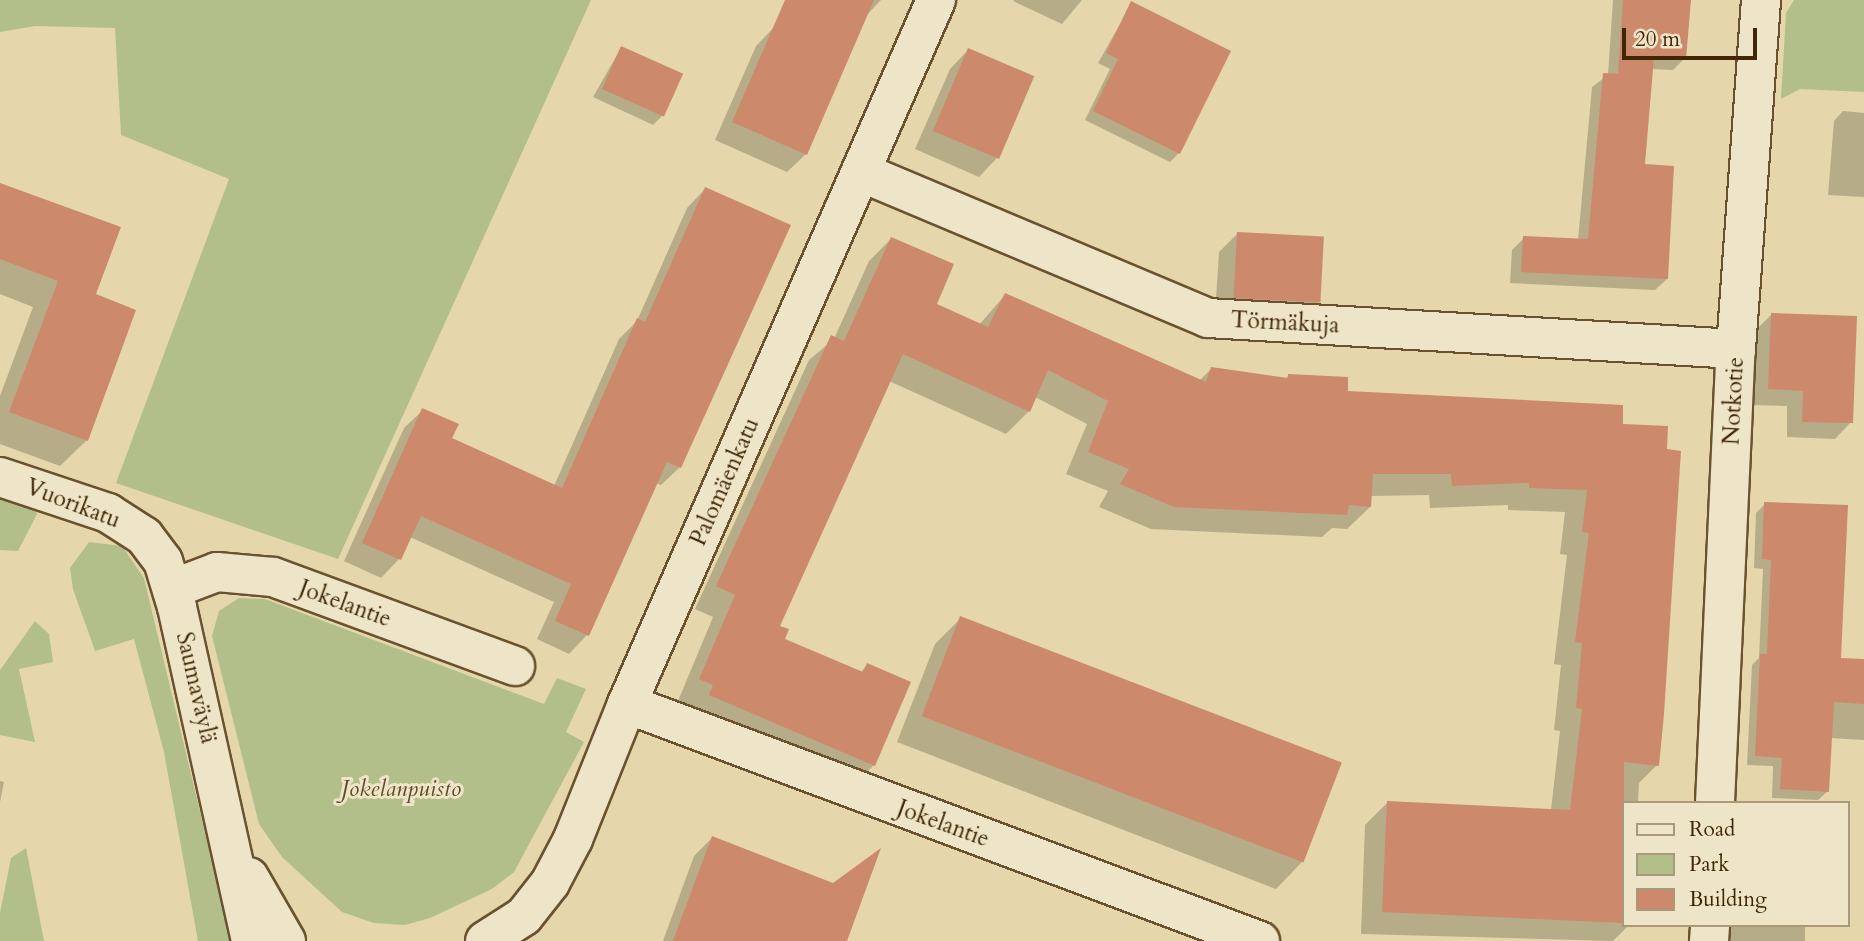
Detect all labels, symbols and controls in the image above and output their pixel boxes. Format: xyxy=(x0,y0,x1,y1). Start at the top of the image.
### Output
scale bar xyxy=(1626,14,1761,58)
text: 20 m xyxy=(1635,25,1680,54)
street label: Törmäkuja xyxy=(1230,306,1340,340)
street label: Notkotie xyxy=(1718,356,1750,446)
street label: Palomäenkatu xyxy=(685,414,765,550)
street label: Vuorikatu xyxy=(22,473,124,535)
street label: Jokelantie xyxy=(295,575,395,633)
street label: Saumaväylä xyxy=(170,630,222,746)
park label: Jokelanpuisto xyxy=(341,775,461,803)
street label: Jokelantie xyxy=(893,795,993,853)
legend xyxy=(1622,801,1850,927)
text: Road xyxy=(1689,815,1735,844)
text: Park xyxy=(1689,850,1729,879)
text: Building xyxy=(1689,885,1767,914)

